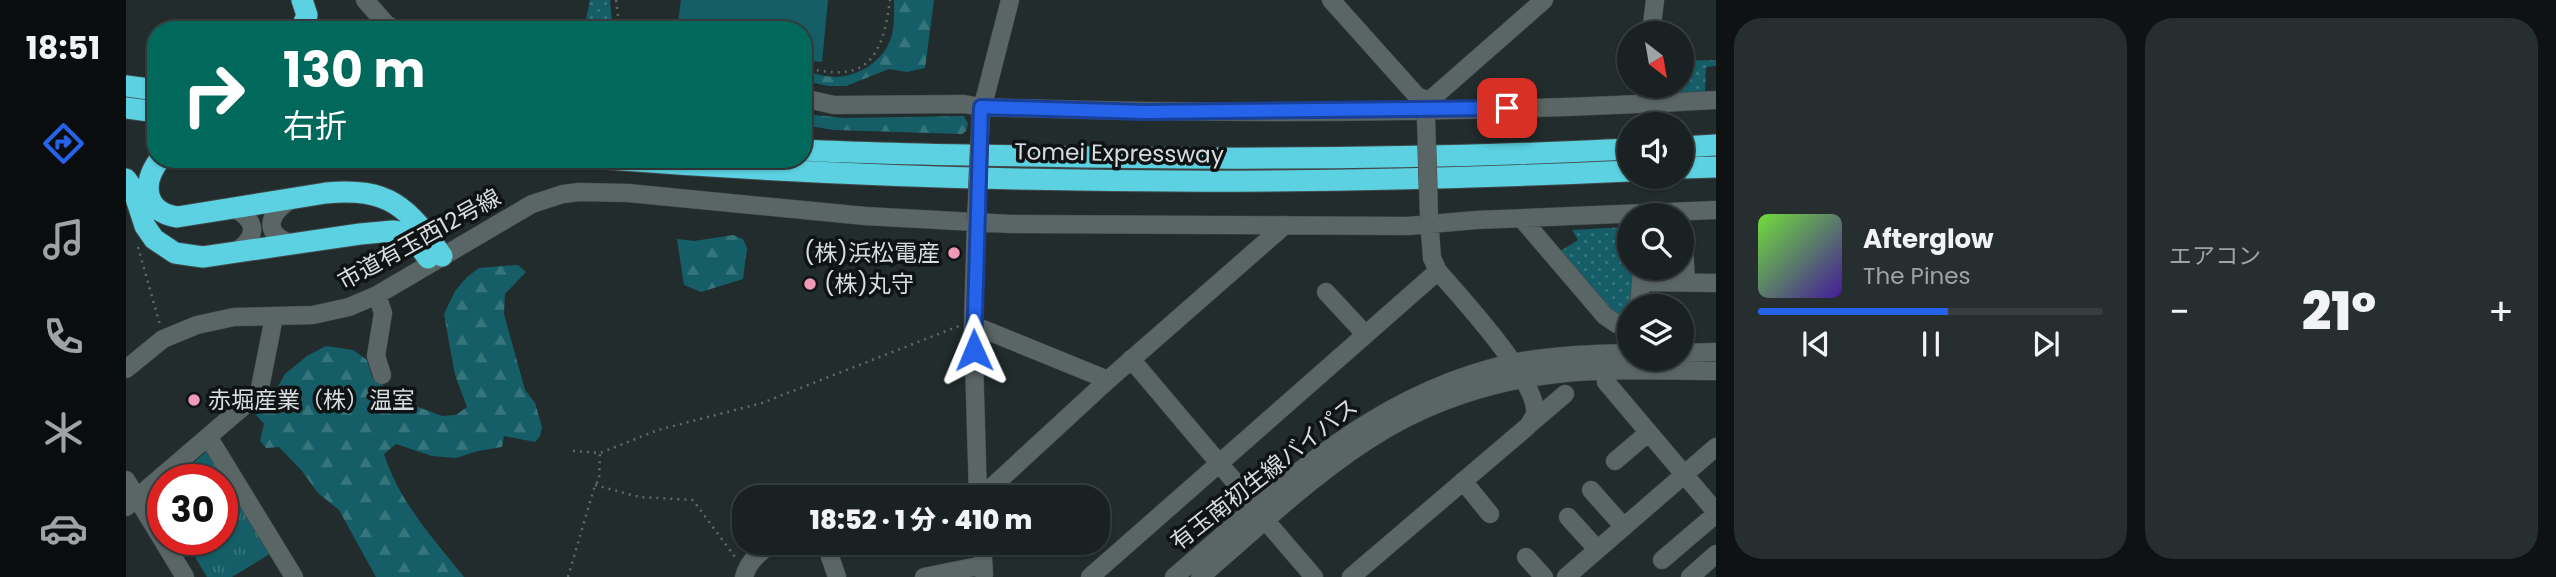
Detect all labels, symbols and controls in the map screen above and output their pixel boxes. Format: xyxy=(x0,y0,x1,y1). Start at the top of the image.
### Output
north arrow xyxy=(1617,21,1694,98)
map controls xyxy=(1617,21,1694,371)
text: 18:51 xyxy=(26,25,100,70)
text: 130 m xyxy=(283,36,425,104)
icon: right xyxy=(168,49,259,140)
pin xyxy=(1477,78,1537,138)
icon: arrive xyxy=(1488,89,1526,127)
text: 右折 xyxy=(283,103,347,148)
button: sound xyxy=(1617,112,1694,189)
icon: directions xyxy=(39,119,88,168)
street label: Tomei Expressway xyxy=(1014,135,1224,171)
street label: 市道有玉西12号線 xyxy=(332,181,506,297)
button: search xyxy=(1617,203,1694,280)
icon: music xyxy=(39,215,88,264)
text: Afterglow xyxy=(1863,221,1994,257)
place label: (株)浜松電産 xyxy=(804,237,940,269)
text: エアコン xyxy=(2169,240,2261,272)
marker: (株)浜松電産 xyxy=(946,245,962,261)
text: The Pines xyxy=(1863,260,1971,292)
place label: (株)丸守 xyxy=(824,268,914,300)
text: 21° xyxy=(2302,275,2376,348)
marker: (株)丸守 xyxy=(802,276,818,292)
text: − xyxy=(2169,285,2190,338)
text: + xyxy=(2488,285,2514,338)
button: layers xyxy=(1617,294,1694,371)
icon: phone xyxy=(39,312,88,361)
position arrow xyxy=(937,313,1011,387)
icon: previous xyxy=(1797,325,1835,363)
icon: pause xyxy=(1912,325,1950,363)
icon: next xyxy=(2027,325,2065,363)
place label: 赤堀産業（株）温室 xyxy=(208,384,415,416)
street label: 有玉南初生線バイパス xyxy=(1164,391,1364,557)
marker: 赤堀産業（株）温室 xyxy=(186,392,202,408)
icon: climate xyxy=(39,408,88,457)
speed limit sign: 30 xyxy=(147,464,238,555)
text: 18:52 · 1 分 · 410 m xyxy=(810,502,1032,538)
icon: car xyxy=(39,504,88,553)

